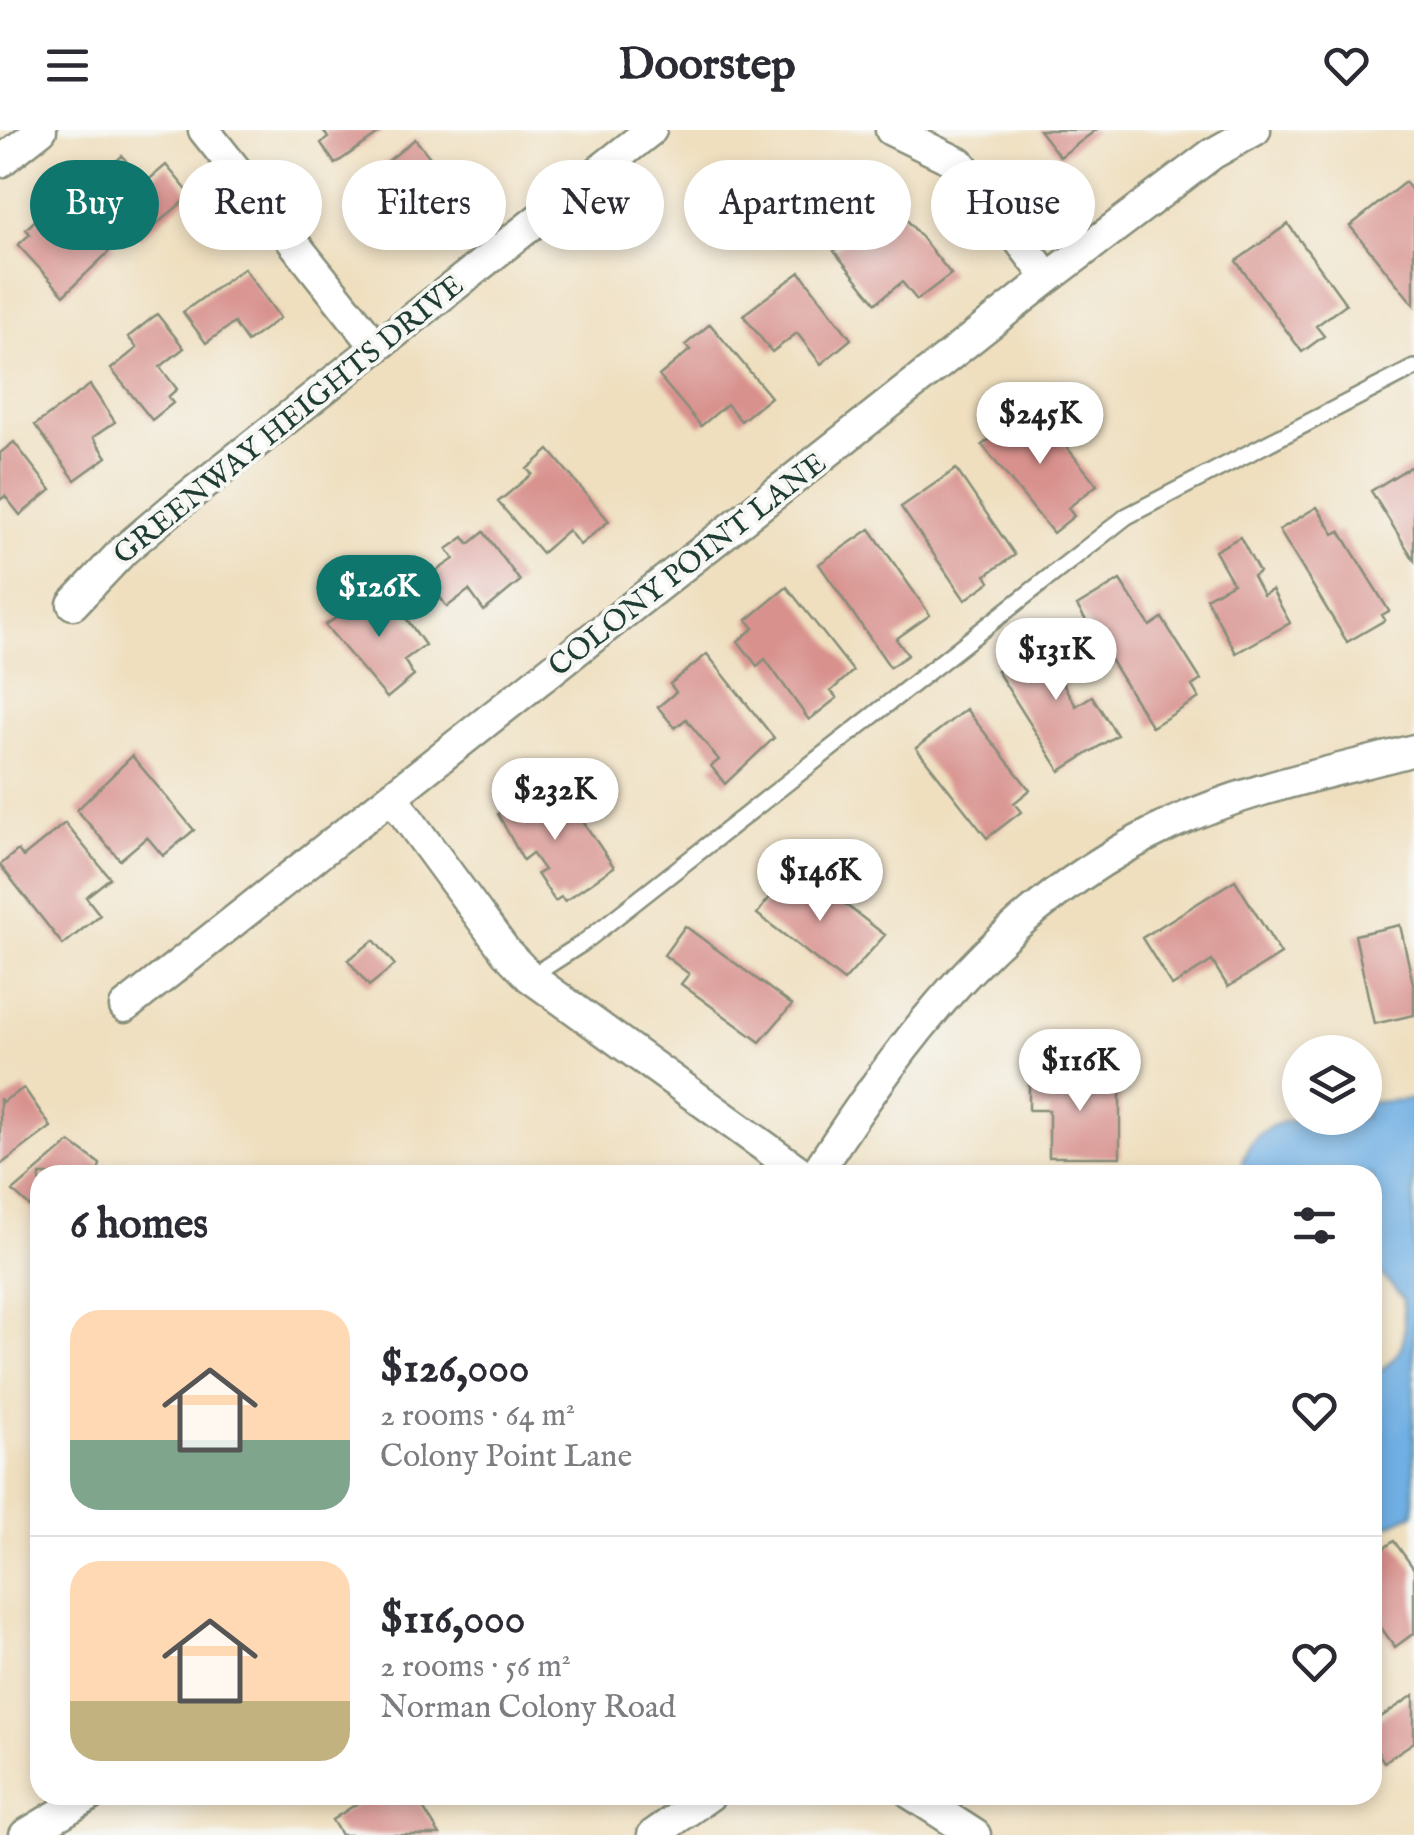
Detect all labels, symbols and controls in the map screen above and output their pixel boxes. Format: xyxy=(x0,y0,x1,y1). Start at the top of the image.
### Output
text: Doorstep xyxy=(618,37,796,94)
icon: menu xyxy=(40,38,95,93)
icon: heart xyxy=(1319,38,1374,93)
chip: Buy xyxy=(30,160,159,250)
chip: Rent xyxy=(179,160,322,250)
chip: Filters xyxy=(342,160,506,250)
chip: New xyxy=(526,160,664,250)
chip: Apartment xyxy=(684,160,911,250)
chip: House xyxy=(931,160,1095,250)
street label: GREENWAY HEIGHTS DRIVE xyxy=(106,267,472,574)
pin: $245K xyxy=(970,382,1110,467)
text: $245K xyxy=(998,394,1082,435)
street label: COLONY POINT LANE xyxy=(542,445,835,686)
pin: $126K xyxy=(309,555,449,640)
text: $126K xyxy=(338,567,420,608)
pin: $131K xyxy=(986,618,1126,703)
text: $131K xyxy=(1018,630,1094,671)
pin: $232K xyxy=(485,758,625,843)
text: $232K xyxy=(514,770,596,811)
pin: $146K xyxy=(750,839,890,924)
text: $146K xyxy=(779,851,861,892)
pin: $116K xyxy=(1010,1029,1150,1114)
map controls xyxy=(1282,1035,1382,1135)
button: layers xyxy=(1282,1035,1382,1135)
text: $116K xyxy=(1041,1041,1119,1082)
icon: filters xyxy=(1287,1198,1342,1253)
text: 6 homes xyxy=(70,1199,208,1252)
text: $126,000 xyxy=(380,1343,529,1396)
icon: home xyxy=(150,1350,270,1470)
icon: heart xyxy=(1287,1383,1342,1438)
text: 2 rooms · 64 m² xyxy=(380,1396,575,1437)
text: Colony Point Lane xyxy=(380,1437,632,1478)
text: $116,000 xyxy=(380,1594,525,1647)
icon: home xyxy=(150,1601,270,1721)
icon: heart xyxy=(1287,1634,1342,1689)
text: 2 rooms · 56 m² xyxy=(380,1647,571,1688)
text: Norman Colony Road xyxy=(380,1688,676,1729)

